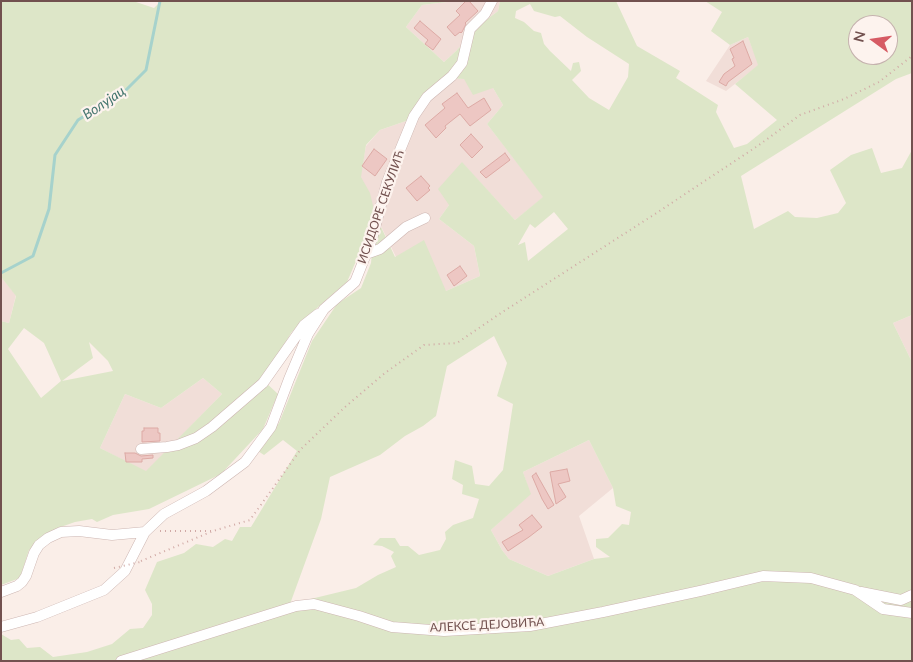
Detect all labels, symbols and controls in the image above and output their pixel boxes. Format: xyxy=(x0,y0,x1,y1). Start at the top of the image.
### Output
north arrow xyxy=(848,15,898,65)
text: N xyxy=(849,29,868,44)
water label: Волујац xyxy=(80,83,128,123)
street label: ИСИДОРЕ СЕКУЛИЋ xyxy=(355,148,407,266)
street label: АЛЕКСЕ ДЕЈОВИЋА xyxy=(429,615,545,635)

